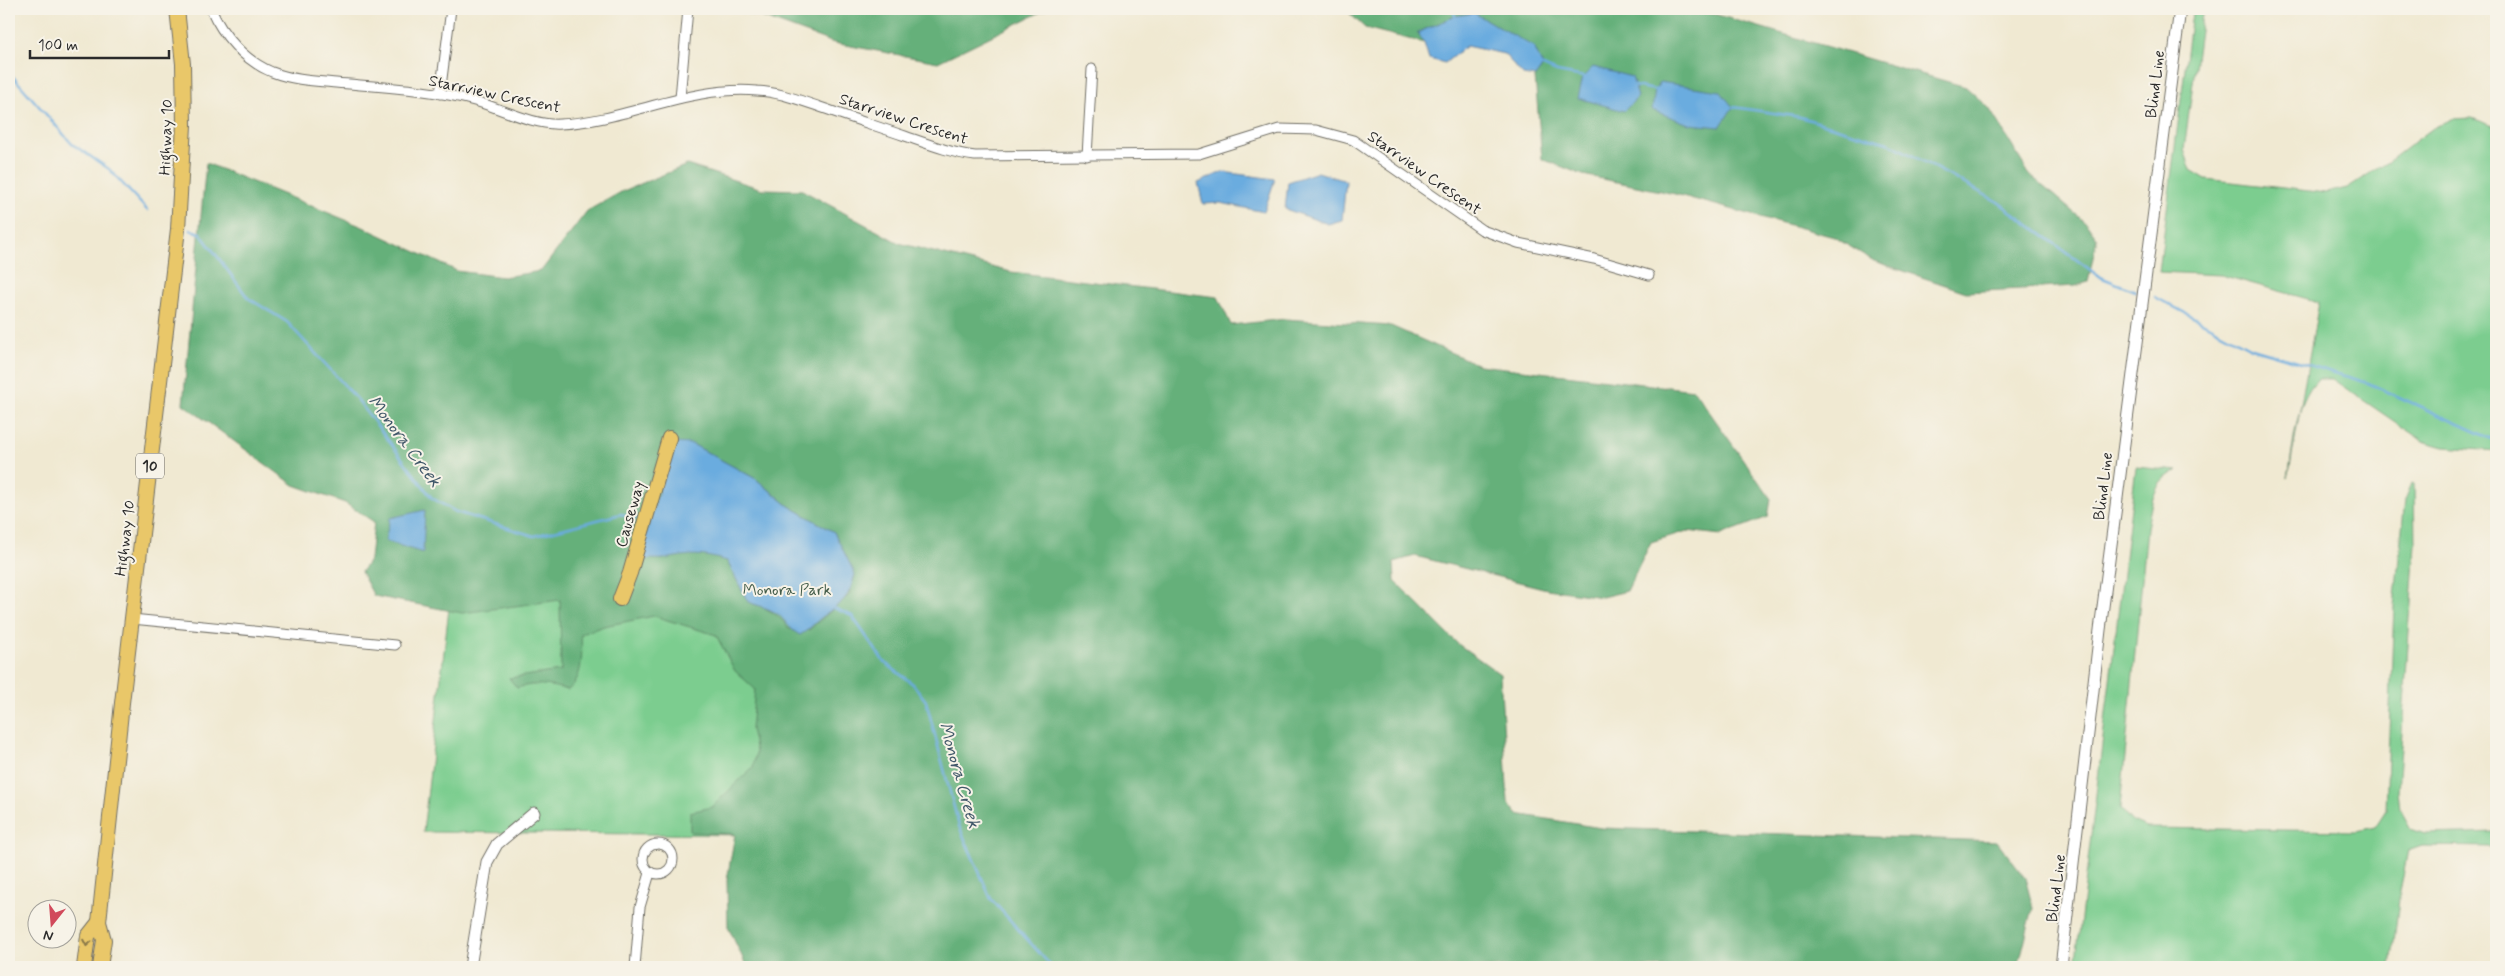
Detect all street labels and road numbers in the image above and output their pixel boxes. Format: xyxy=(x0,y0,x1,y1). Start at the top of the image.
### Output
street label: Blind Line xyxy=(2141,49,2170,119)
street label: Starrview Crescent xyxy=(427,70,563,119)
street label: Starrview Crescent xyxy=(836,89,971,150)
street label: Highway 10 xyxy=(155,98,179,176)
street label: Starrview Crescent xyxy=(1363,126,1486,221)
street label: Blind Line xyxy=(2089,451,2118,521)
road number: 10 xyxy=(136,454,164,478)
street label: Causeway xyxy=(611,479,650,550)
street label: Highway 10 xyxy=(110,499,142,578)
street label: Blind Line xyxy=(2042,853,2071,923)

